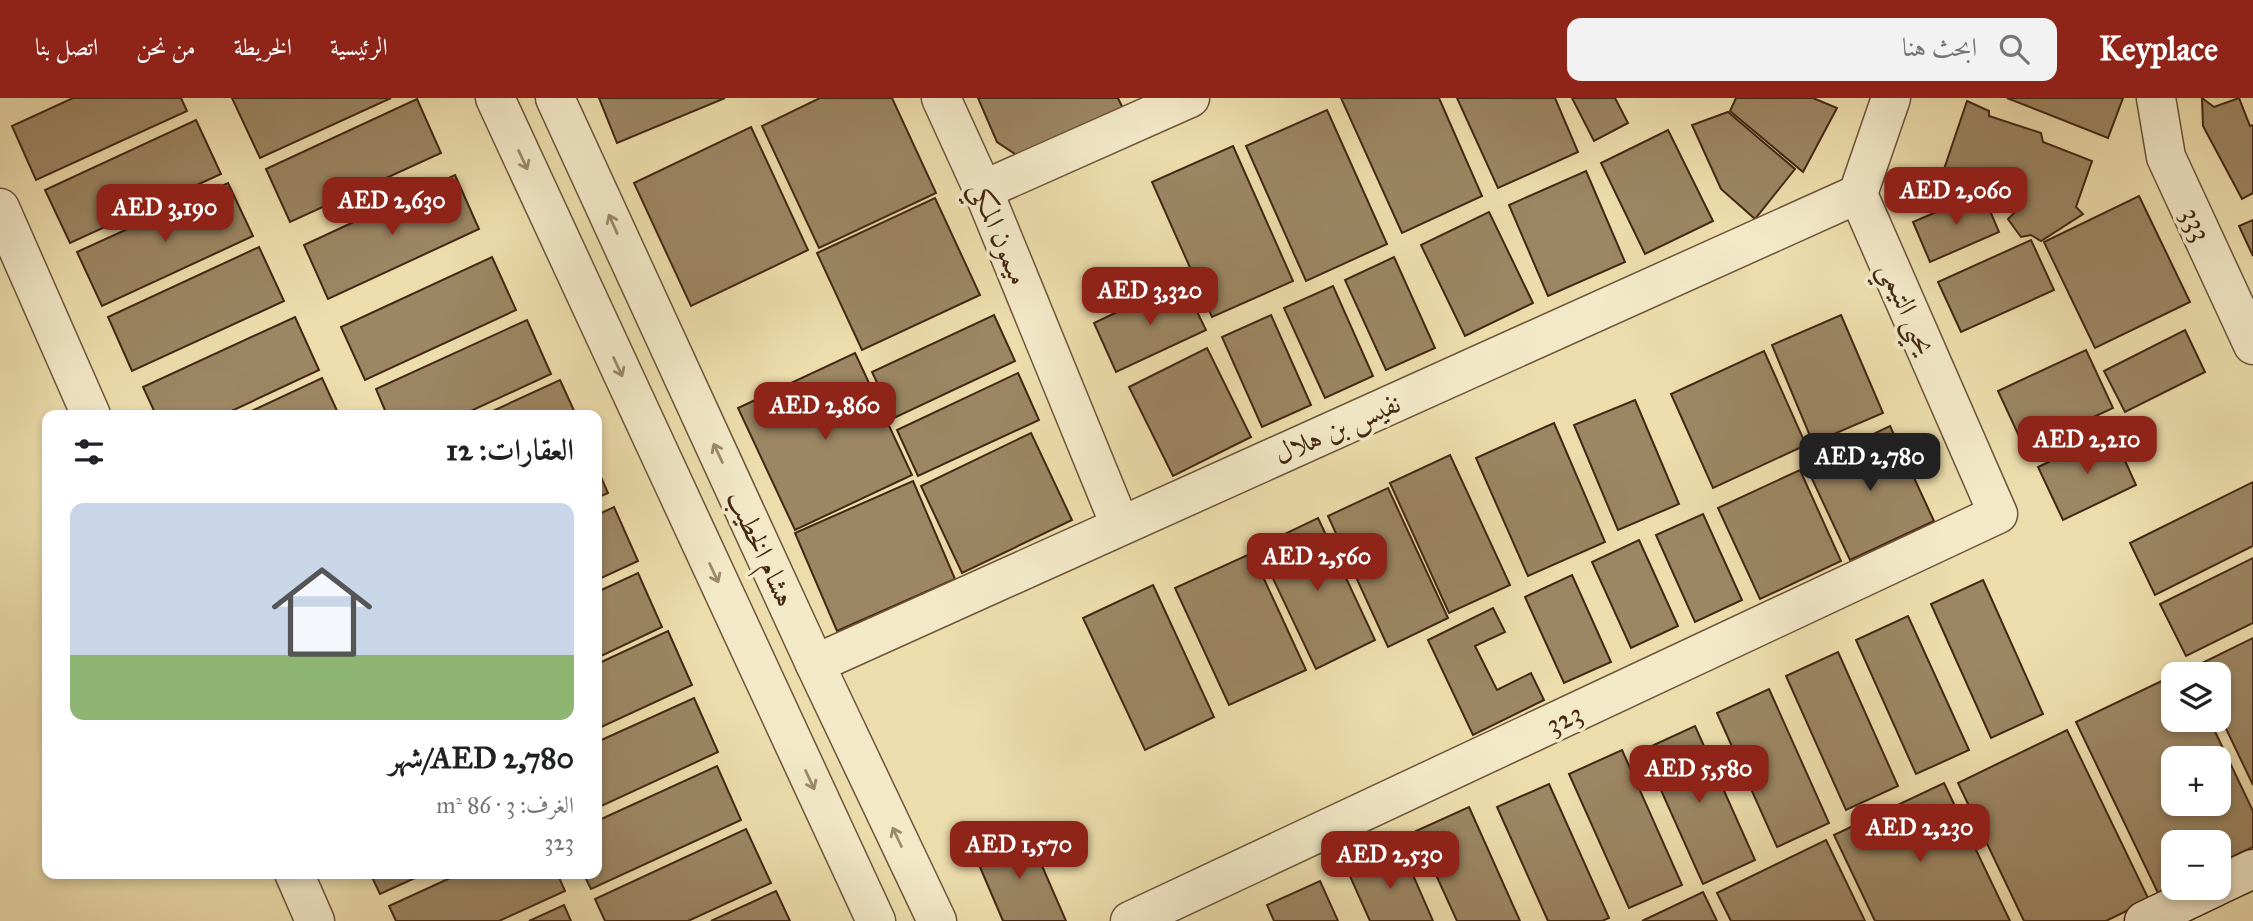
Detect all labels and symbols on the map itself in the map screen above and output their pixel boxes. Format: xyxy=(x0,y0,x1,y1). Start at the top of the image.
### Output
one-way arrow xyxy=(517,149,530,170)
pin: AED 2,060 xyxy=(1876,167,2036,227)
street label: ميمون المكي xyxy=(955,176,1037,293)
pin: AED 2,630 xyxy=(312,178,472,237)
pin: AED 3,190 xyxy=(85,184,245,244)
street label: 333 xyxy=(2174,202,2220,247)
one-way arrow xyxy=(605,214,618,235)
street label: يحيى التيمي xyxy=(1863,256,1944,364)
pin: AED 3,320 xyxy=(1070,268,1230,327)
one-way arrow xyxy=(612,356,626,377)
pin: AED 2,860 xyxy=(745,382,905,442)
street label: نفيس بن هلال xyxy=(1269,385,1406,473)
pin: AED 2,210 xyxy=(2007,416,2167,476)
pin: AED 2,780 xyxy=(1790,434,1950,493)
one-way arrow xyxy=(711,443,724,464)
street label: هشام الخطيب xyxy=(713,484,804,615)
pin: AED 2,560 xyxy=(1237,533,1397,593)
one-way arrow xyxy=(708,562,721,583)
street label: 323 xyxy=(1540,695,1588,742)
pin: AED 5,580 xyxy=(1619,746,1779,805)
one-way arrow xyxy=(804,768,817,790)
pin: AED 2,230 xyxy=(1840,804,2000,864)
pin: AED 1,570 xyxy=(939,822,1099,881)
one-way arrow xyxy=(890,827,903,848)
pin: AED 2,530 xyxy=(1310,832,1470,891)

